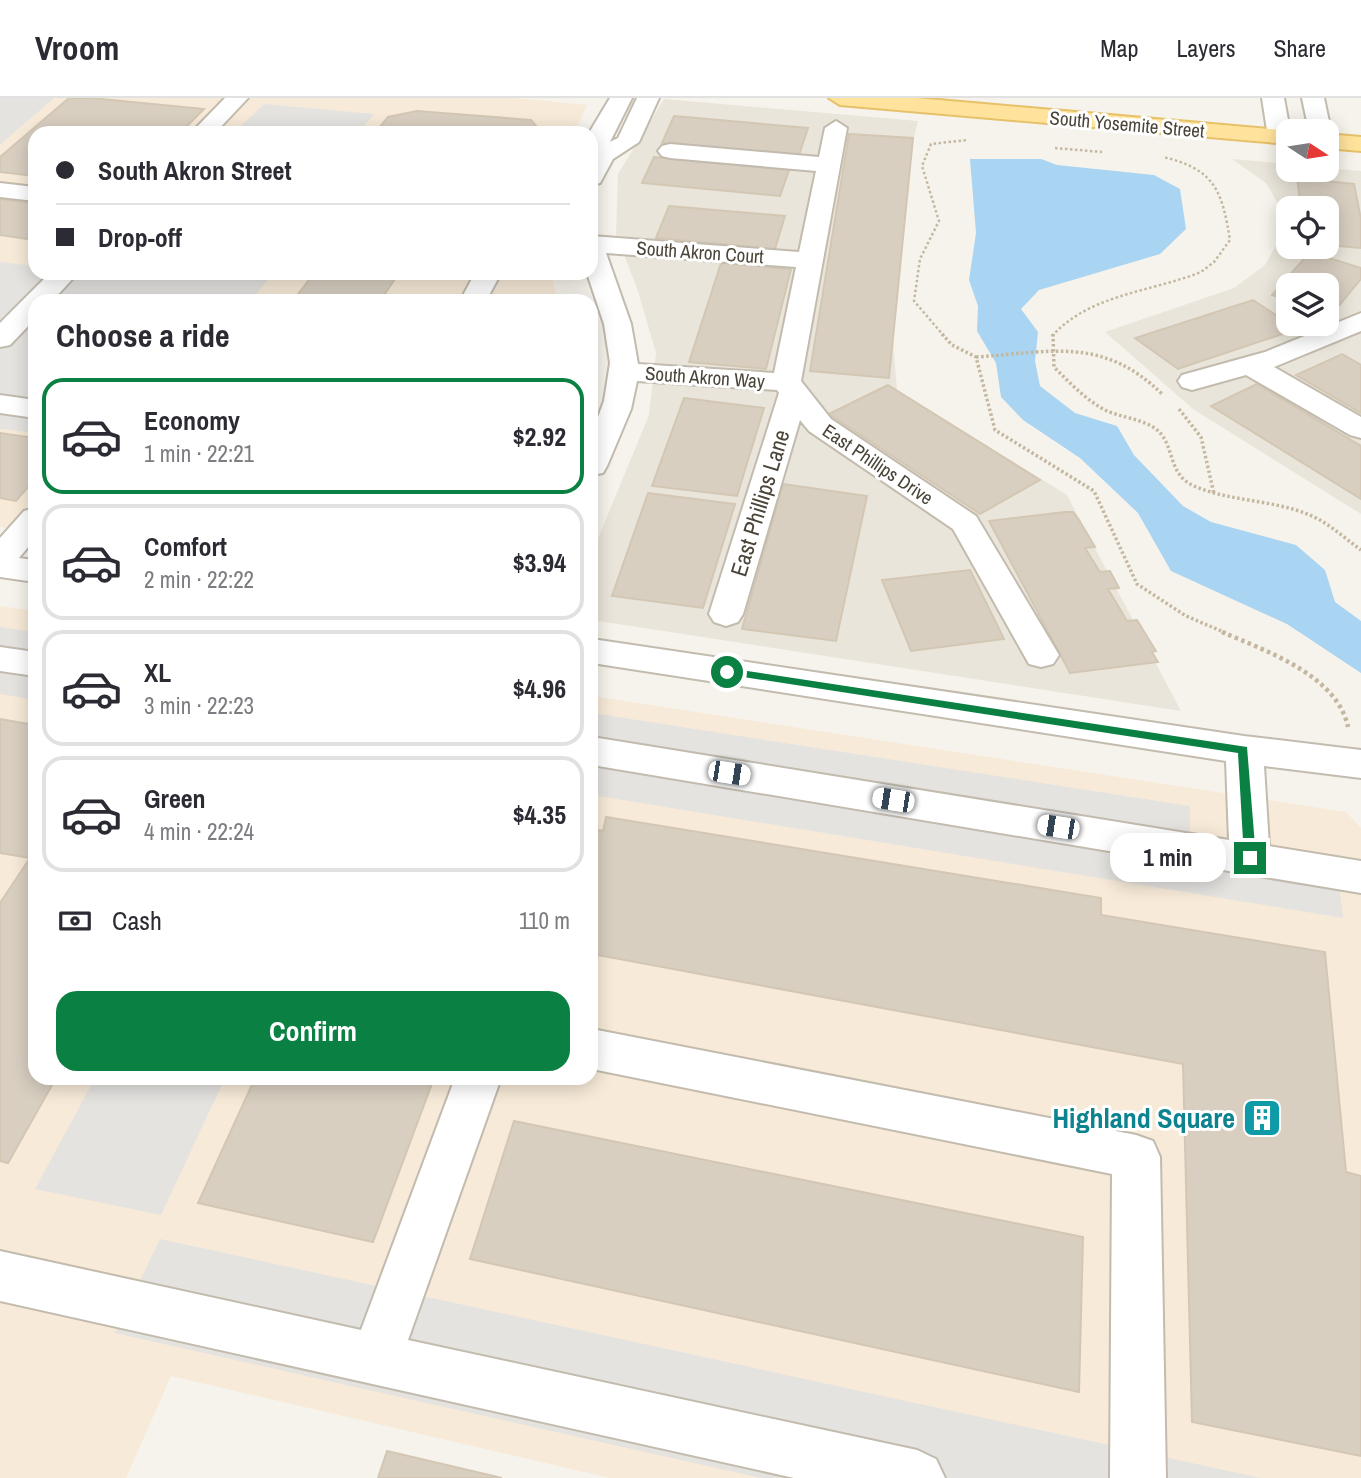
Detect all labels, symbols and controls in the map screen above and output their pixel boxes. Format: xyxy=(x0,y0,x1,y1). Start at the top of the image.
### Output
text: Vroom xyxy=(35,26,119,70)
text: Map xyxy=(1100,32,1138,64)
text: Layers xyxy=(1176,32,1235,64)
text: Share xyxy=(1273,32,1326,64)
street label: South Yosemite Street xyxy=(1049,104,1206,144)
north arrow xyxy=(1276,119,1339,182)
map controls xyxy=(1276,119,1339,336)
text: South Akron Street xyxy=(98,153,292,188)
button: locate xyxy=(1276,196,1339,259)
text: Drop-off xyxy=(98,220,182,255)
street label: South Akron Court xyxy=(636,235,765,269)
button: layers xyxy=(1276,273,1339,336)
text: Choose a ride xyxy=(56,314,230,357)
street label: South Akron Way xyxy=(644,360,766,394)
text: Economy xyxy=(144,403,240,438)
icon: car xyxy=(60,405,123,468)
street label: East Phillips Drive xyxy=(818,417,938,511)
text: $2.92 xyxy=(513,419,566,454)
street label: East Phillips Lane xyxy=(722,426,797,580)
text: 1 min · 22:21 xyxy=(144,438,254,469)
text: Comfort xyxy=(144,529,227,564)
icon: car xyxy=(60,531,123,594)
text: $3.94 xyxy=(513,545,566,580)
text: 2 min · 22:22 xyxy=(144,564,254,595)
text: XL xyxy=(144,655,171,690)
route start xyxy=(711,656,743,688)
icon: car xyxy=(60,657,123,720)
text: $4.96 xyxy=(513,671,566,706)
text: 3 min · 22:23 xyxy=(144,690,254,721)
car xyxy=(707,759,752,787)
text: Green xyxy=(144,781,206,816)
icon: car xyxy=(60,783,123,846)
car xyxy=(871,786,916,814)
text: $4.35 xyxy=(513,797,566,832)
car xyxy=(1036,813,1081,841)
text: 4 min · 22:24 xyxy=(144,816,254,847)
callout: 1 min xyxy=(1110,834,1226,882)
text: 1 min xyxy=(1143,842,1193,873)
route end xyxy=(1234,842,1266,874)
icon: cash xyxy=(56,902,94,940)
text: Cash xyxy=(112,903,162,938)
text: 110 m xyxy=(519,905,570,936)
button: Confirm xyxy=(56,991,570,1071)
building icon: Highland Square xyxy=(1241,1097,1283,1139)
place label: Highland Square xyxy=(1053,1099,1235,1137)

